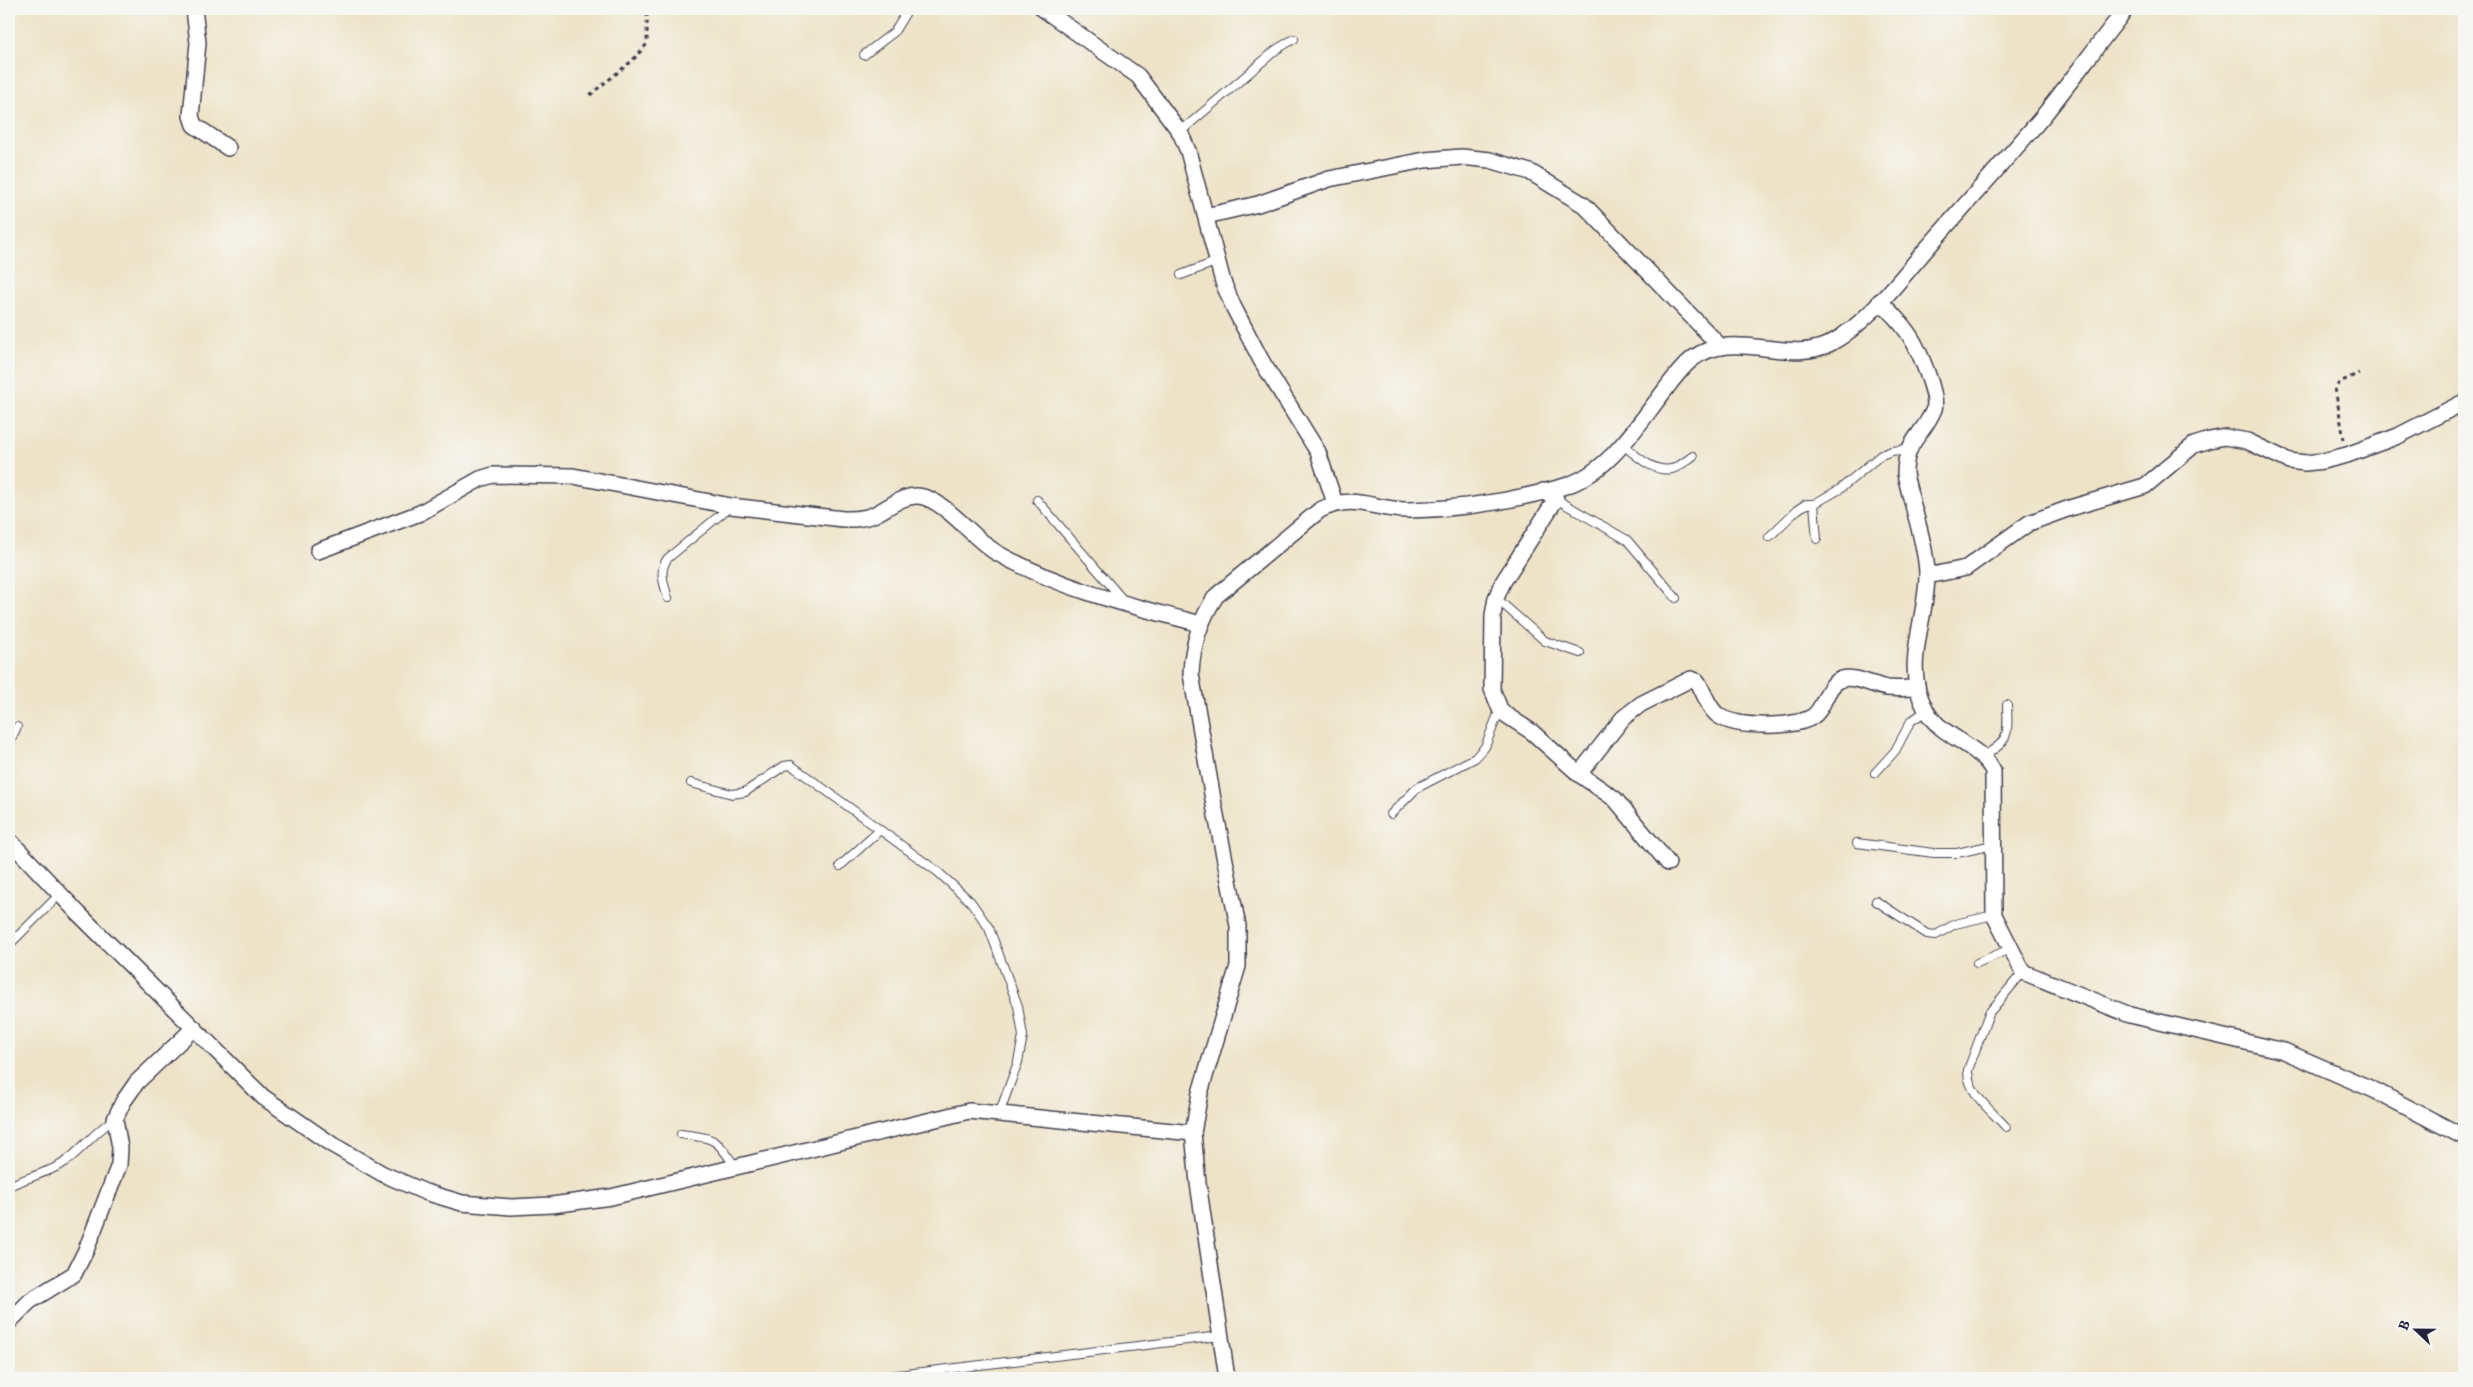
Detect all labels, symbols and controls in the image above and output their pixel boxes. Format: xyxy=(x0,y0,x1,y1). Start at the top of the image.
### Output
north arrow xyxy=(2390,1304,2440,1354)
text: B xyxy=(2395,1318,2416,1334)

